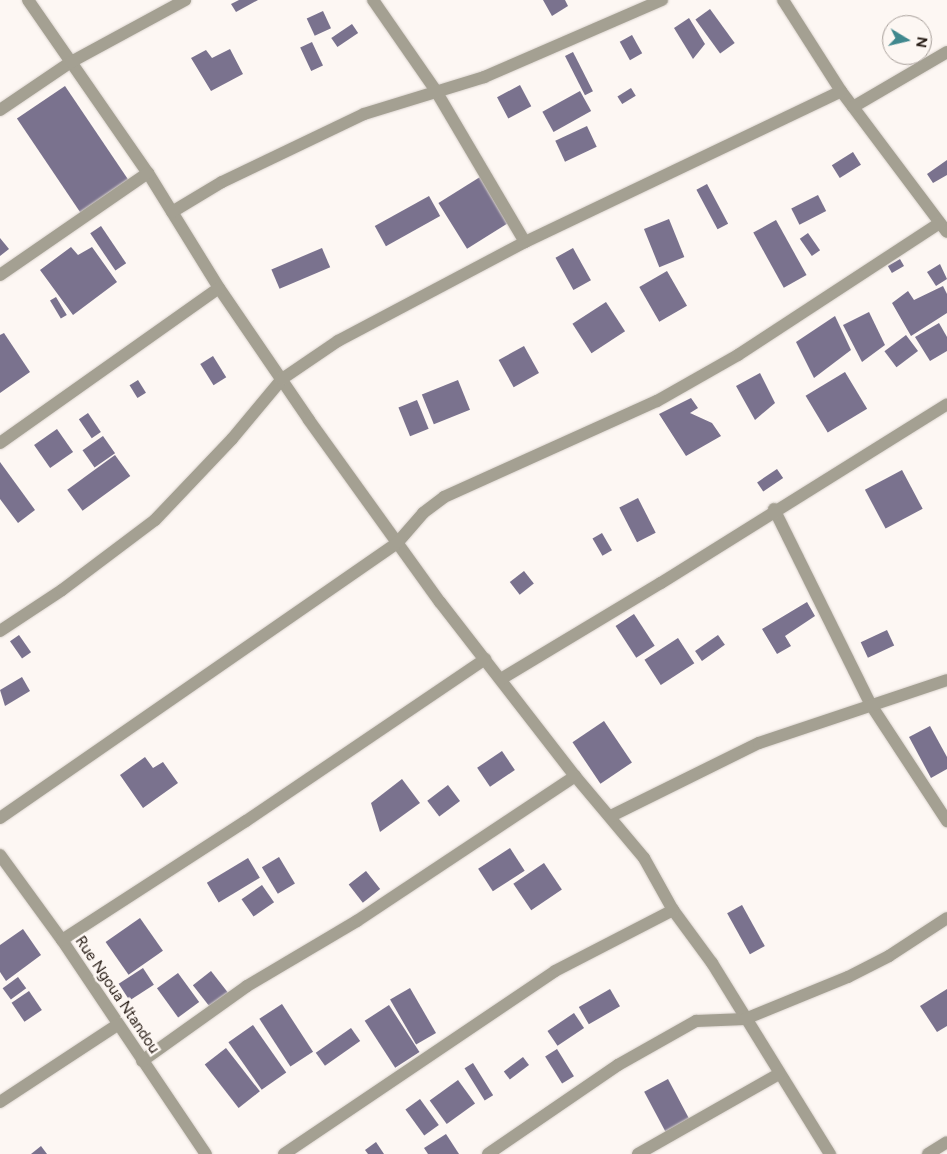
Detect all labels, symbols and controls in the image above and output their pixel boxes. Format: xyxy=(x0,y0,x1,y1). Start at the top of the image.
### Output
north arrow xyxy=(882,15,932,65)
text: N xyxy=(912,36,931,49)
street label: Rue Ngoua Ntandou xyxy=(71,933,163,1057)

